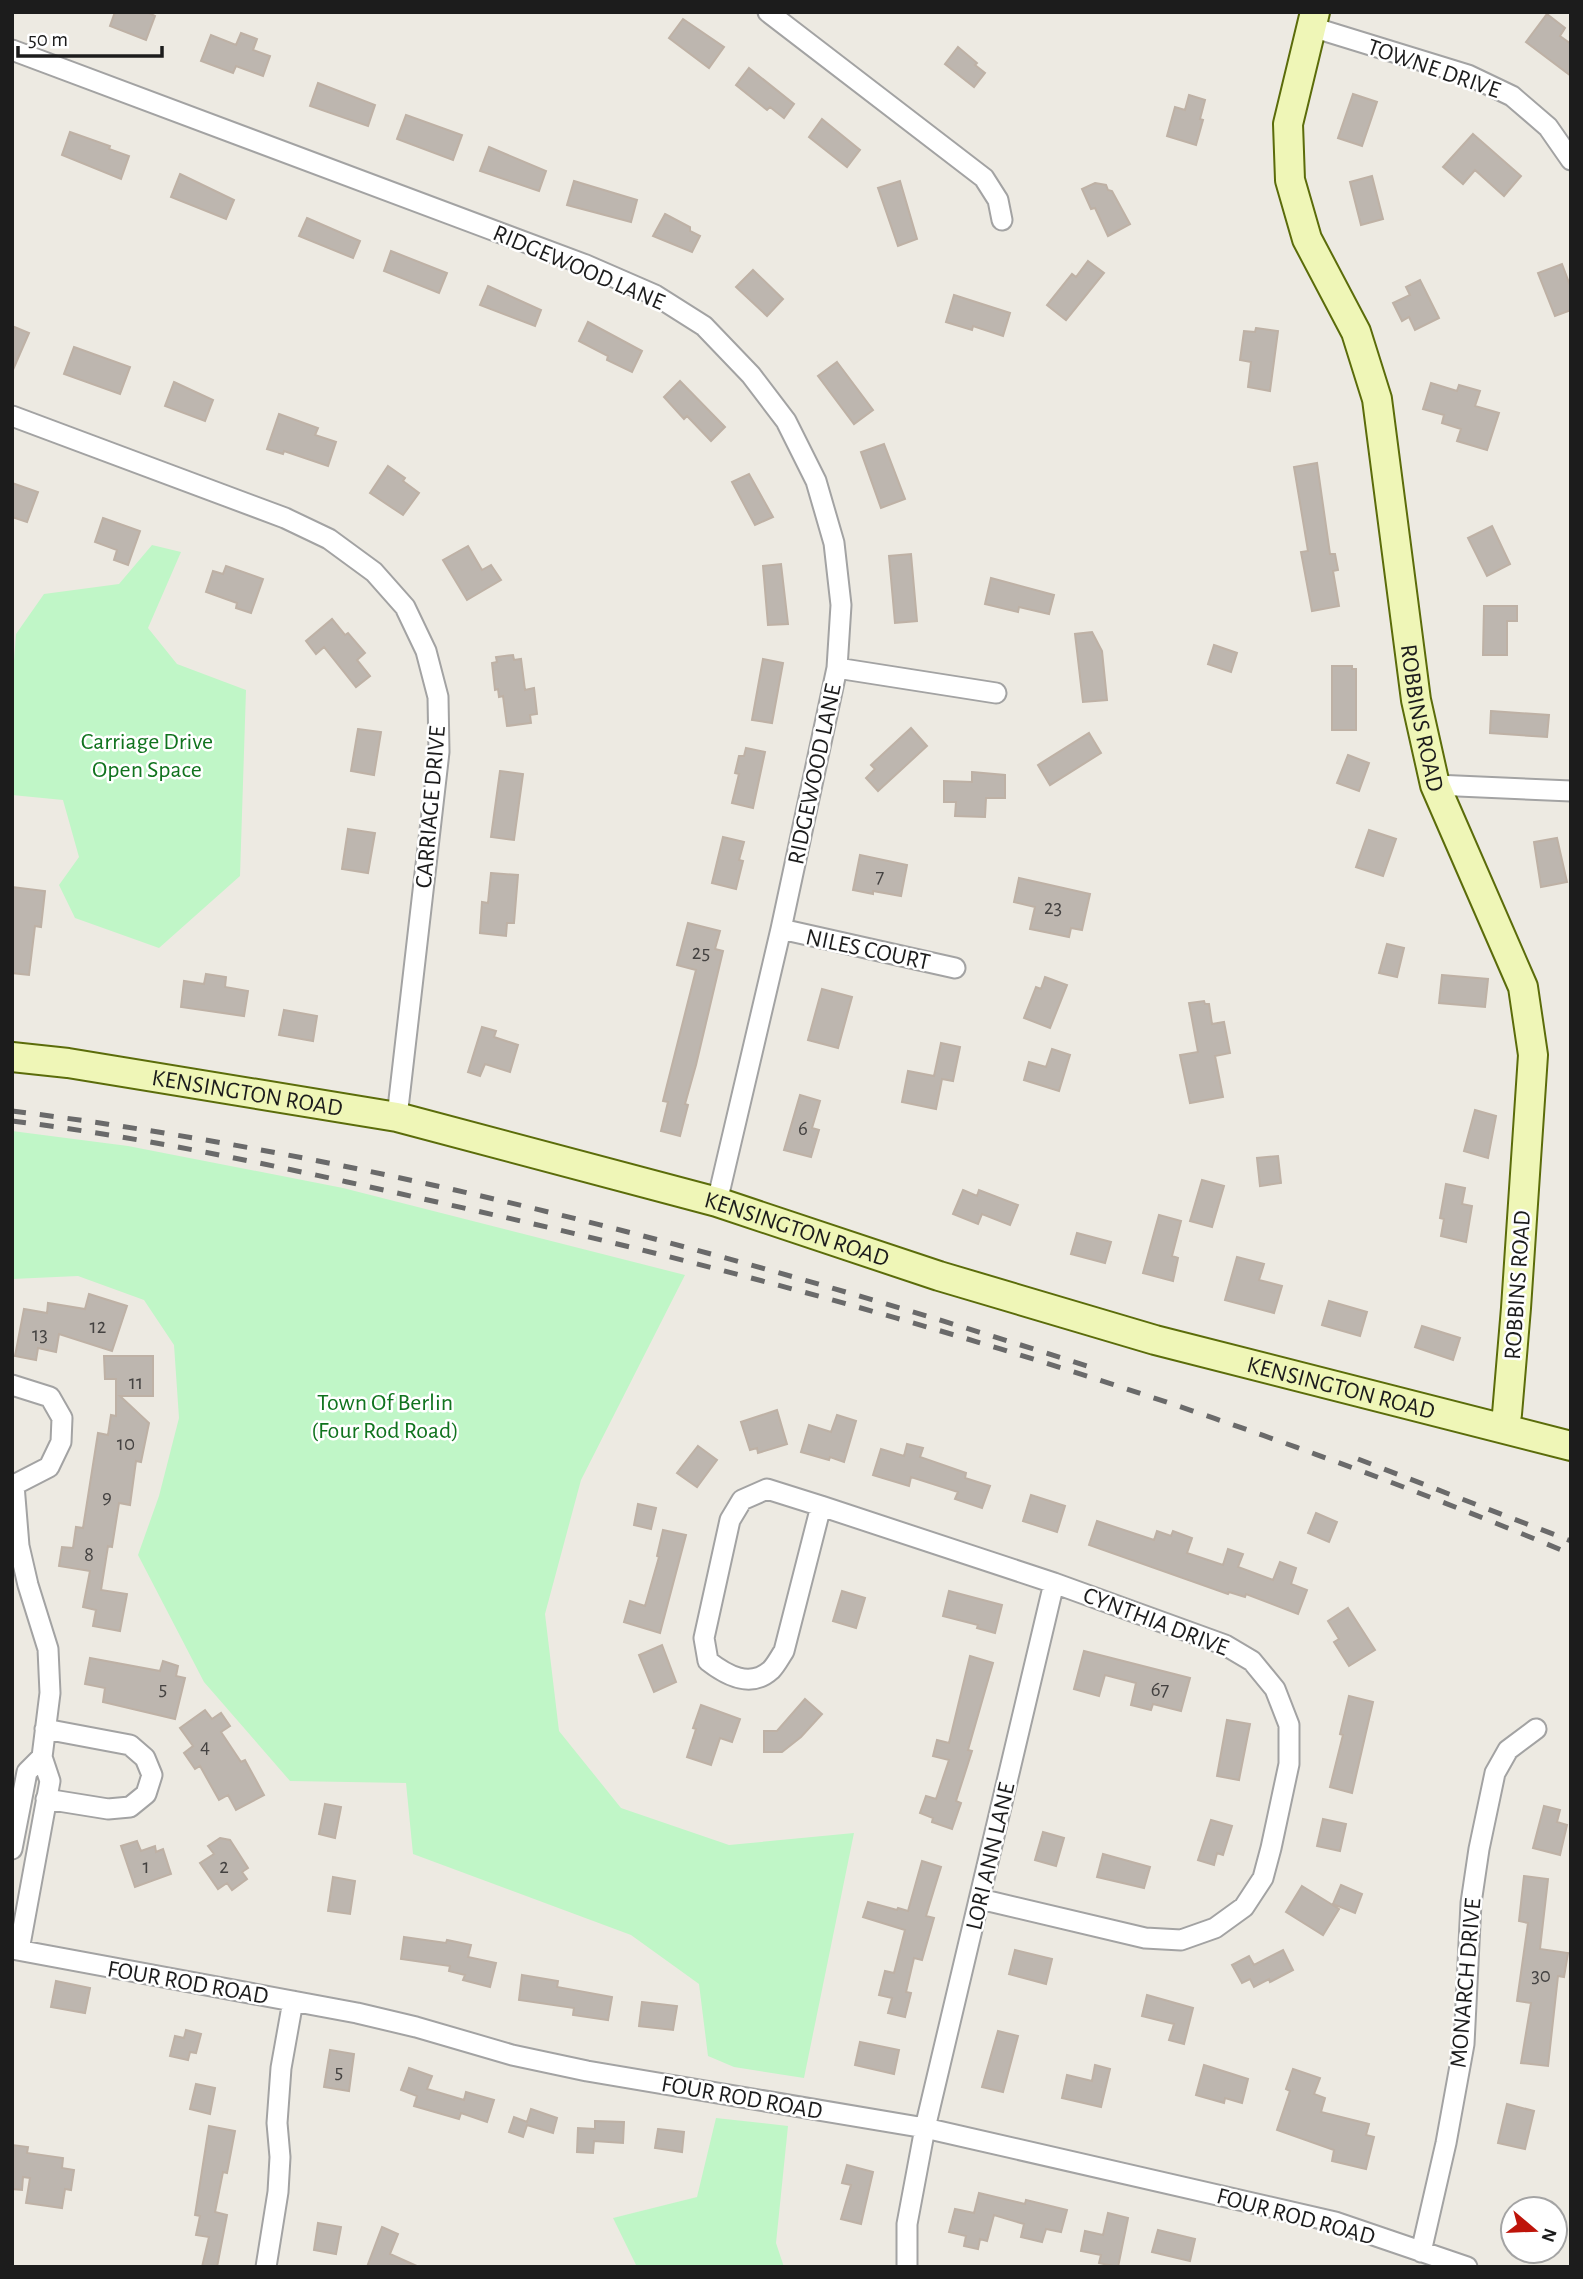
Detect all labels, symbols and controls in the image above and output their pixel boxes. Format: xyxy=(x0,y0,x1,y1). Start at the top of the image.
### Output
scale bar xyxy=(18,14,161,58)
text: 50 m xyxy=(28,29,68,50)
street label: TOWNE DRIVE xyxy=(1364,35,1504,103)
street label: RIDGEWOOD LANE xyxy=(489,221,668,315)
street label: ROBBINS ROAD xyxy=(1396,643,1447,794)
street label: RIDGEWOOD LANE xyxy=(784,681,846,867)
street label: CARRIAGE DRIVE xyxy=(412,725,450,889)
park label: Carriage Drive Open Space xyxy=(81,730,213,782)
house number: 7 xyxy=(876,866,885,887)
house number: 23 xyxy=(1044,897,1062,918)
street label: NILES COURT xyxy=(803,925,932,975)
house number: 25 xyxy=(692,942,710,963)
street label: KENSINGTON ROAD xyxy=(150,1066,344,1121)
house number: 6 xyxy=(798,1118,808,1139)
street label: KENSINGTON ROAD xyxy=(702,1188,892,1271)
street label: ROBBINS ROAD xyxy=(1501,1210,1535,1361)
house number: 12 xyxy=(90,1316,106,1337)
house number: 13 xyxy=(32,1324,48,1345)
street label: KENSINGTON ROAD xyxy=(1244,1353,1437,1424)
house number: 11 xyxy=(129,1372,143,1393)
park label: Town Of Berlin (Four Rod Road) xyxy=(311,1391,459,1443)
house number: 10 xyxy=(117,1433,135,1454)
house number: 9 xyxy=(102,1486,112,1507)
house number: 8 xyxy=(84,1544,94,1565)
street label: CYNTHIA DRIVE xyxy=(1080,1583,1232,1661)
house number: 5 xyxy=(159,1678,167,1699)
house number: 67 xyxy=(1151,1679,1170,1700)
house number: 4 xyxy=(200,1736,210,1757)
street label: LORI ANN LANE xyxy=(962,1780,1020,1932)
house number: 1 xyxy=(142,1856,150,1877)
house number: 2 xyxy=(219,1856,229,1877)
street label: MONARCH DRIVE xyxy=(1447,1897,1485,2069)
street label: FOUR ROD ROAD xyxy=(105,1957,270,2009)
house number: 30 xyxy=(1531,1965,1551,1986)
house number: 5 xyxy=(335,2061,343,2082)
street label: FOUR ROD ROAD xyxy=(659,2072,824,2124)
street label: FOUR ROD ROAD xyxy=(1214,2184,1378,2250)
north arrow xyxy=(1499,2195,1569,2265)
text: N xyxy=(1538,2226,1560,2244)

